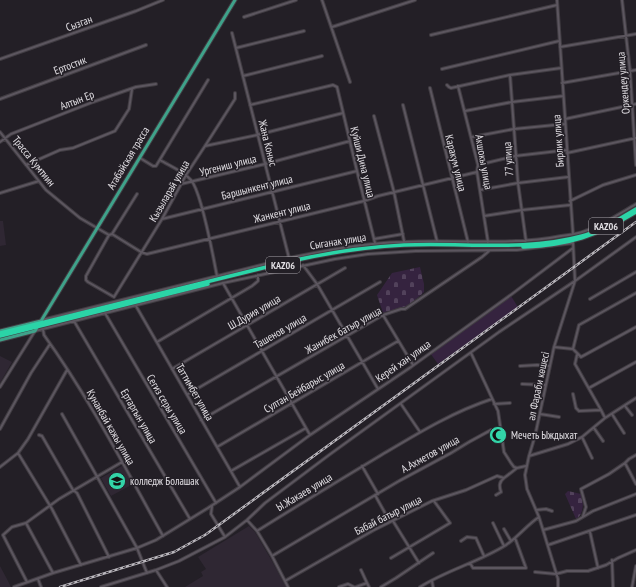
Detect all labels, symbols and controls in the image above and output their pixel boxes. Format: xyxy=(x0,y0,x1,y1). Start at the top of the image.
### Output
street label: Сызган xyxy=(64,12,94,34)
street label: Оркендеу улица xyxy=(613,51,633,115)
street label: Ертостик xyxy=(52,52,89,78)
street label: Алтын Ер xyxy=(58,87,96,113)
street label: Бирлик улица xyxy=(549,114,567,168)
street label: Жана Коныс xyxy=(255,117,281,168)
street label: Атабайская трасса xyxy=(104,124,152,192)
street label: Куйши Дина улица xyxy=(347,125,379,199)
street label: Трасса Кумтиин xyxy=(9,133,59,189)
street label: Каракум улица xyxy=(442,133,470,193)
street label: Акшокы улица xyxy=(472,133,496,191)
street label: 77 улица xyxy=(500,141,516,177)
street label: Ургениш улица xyxy=(198,151,258,179)
street label: Кызыларай улица xyxy=(146,158,192,224)
street label: Баршынкент улица xyxy=(220,171,294,203)
street label: Жанкент улица xyxy=(251,198,312,226)
road number: KАZ06 xyxy=(589,218,623,234)
street label: Сыганак улица xyxy=(309,230,367,252)
road number: KАZ06 xyxy=(266,257,300,273)
street label: Ш.Дурия улица xyxy=(225,291,283,333)
street label: Жанибек батыр улица xyxy=(301,303,384,357)
street label: Ташенов улица xyxy=(251,310,309,352)
street label: Керей хан улица xyxy=(373,337,433,385)
street label: әл Фараби көшесі xyxy=(524,350,552,422)
street label: Султан Бейбарыс улица xyxy=(261,358,347,416)
street label: Таттимбет улица xyxy=(173,361,217,423)
street label: Сегиз серы улица xyxy=(144,372,190,436)
street label: Ертаргын улица xyxy=(118,386,160,446)
street label: Кунанбай кажы улица xyxy=(84,387,138,467)
mosque icon: Мечеть Ыждыхат xyxy=(488,425,508,445)
place label: Мечеть Ыждыхат xyxy=(511,428,578,442)
street label: А.Ахметов улица xyxy=(398,432,462,476)
street label: Ы.Жакаев улица xyxy=(273,470,335,514)
school or university icon: колледж Болашак xyxy=(107,471,127,491)
place label: колледж Болашак xyxy=(130,474,200,488)
street label: Бабай батыр улица xyxy=(352,492,424,538)

